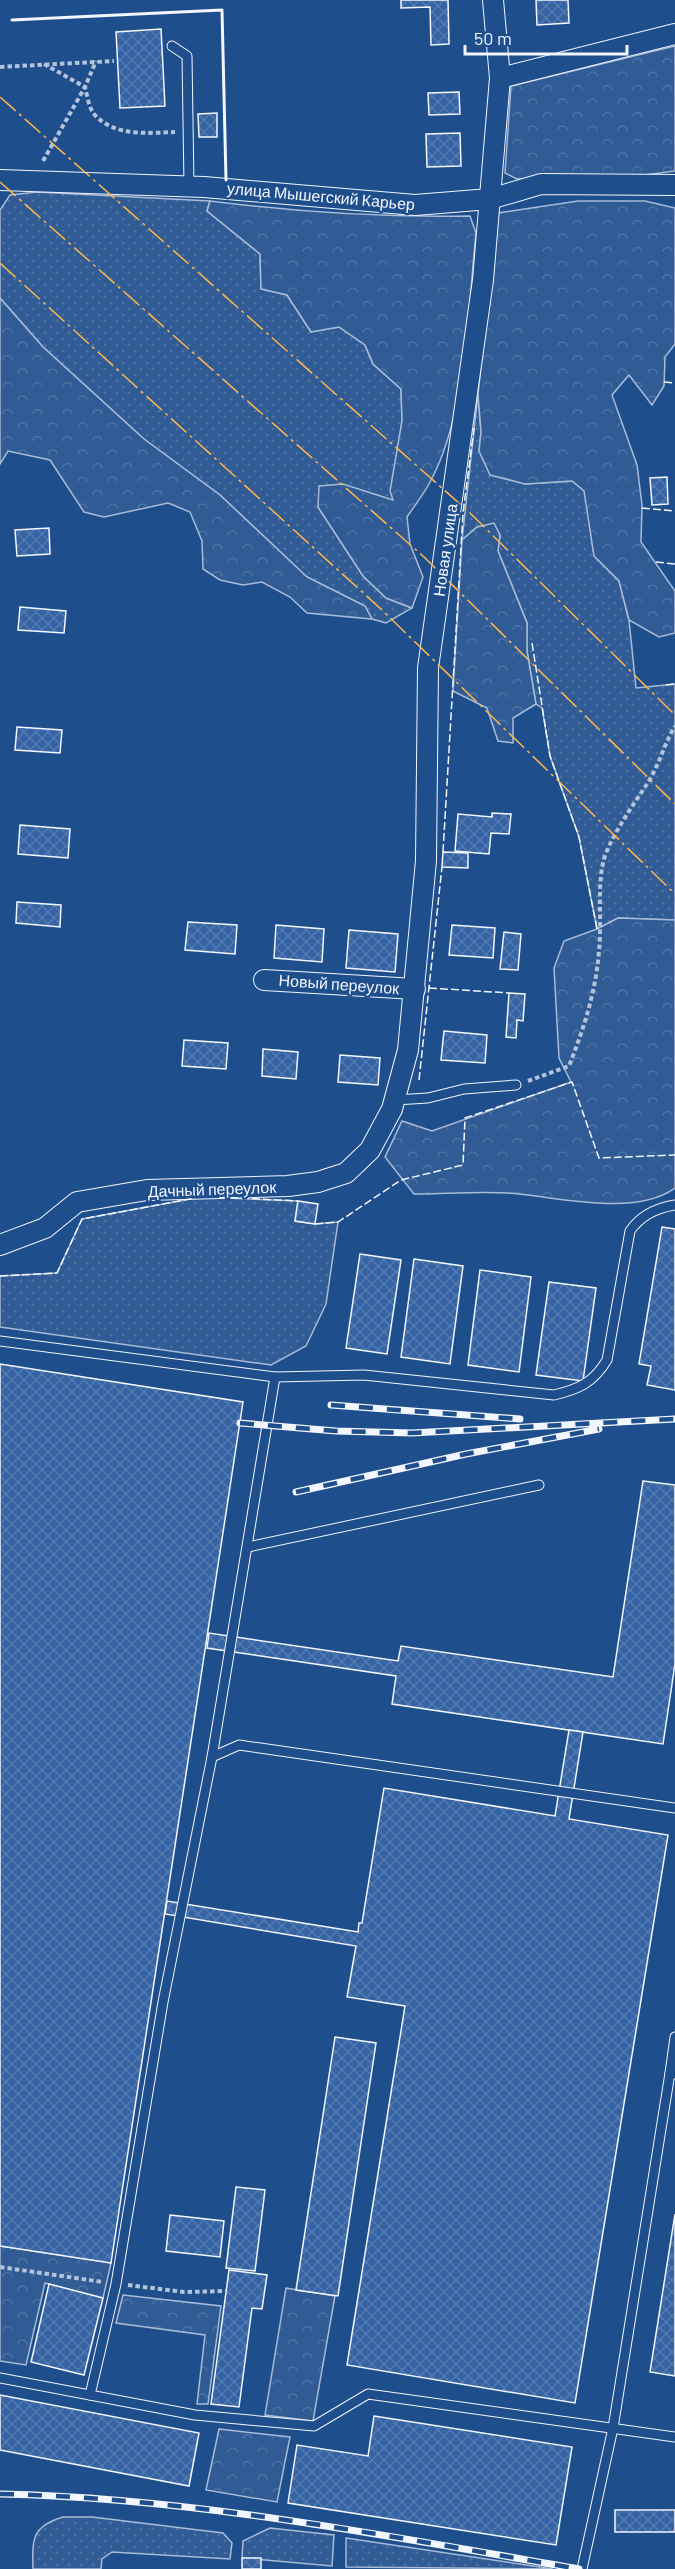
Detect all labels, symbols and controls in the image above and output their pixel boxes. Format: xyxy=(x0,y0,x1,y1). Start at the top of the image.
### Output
scale bar xyxy=(465,18,627,56)
text: 50 m xyxy=(474,27,512,49)
street label: улица Мышегский Карьер xyxy=(226,178,416,213)
street label: Новая улица xyxy=(429,502,460,598)
street label: Новый переулок xyxy=(278,970,401,997)
street label: Дачный переулок xyxy=(147,1177,277,1200)

